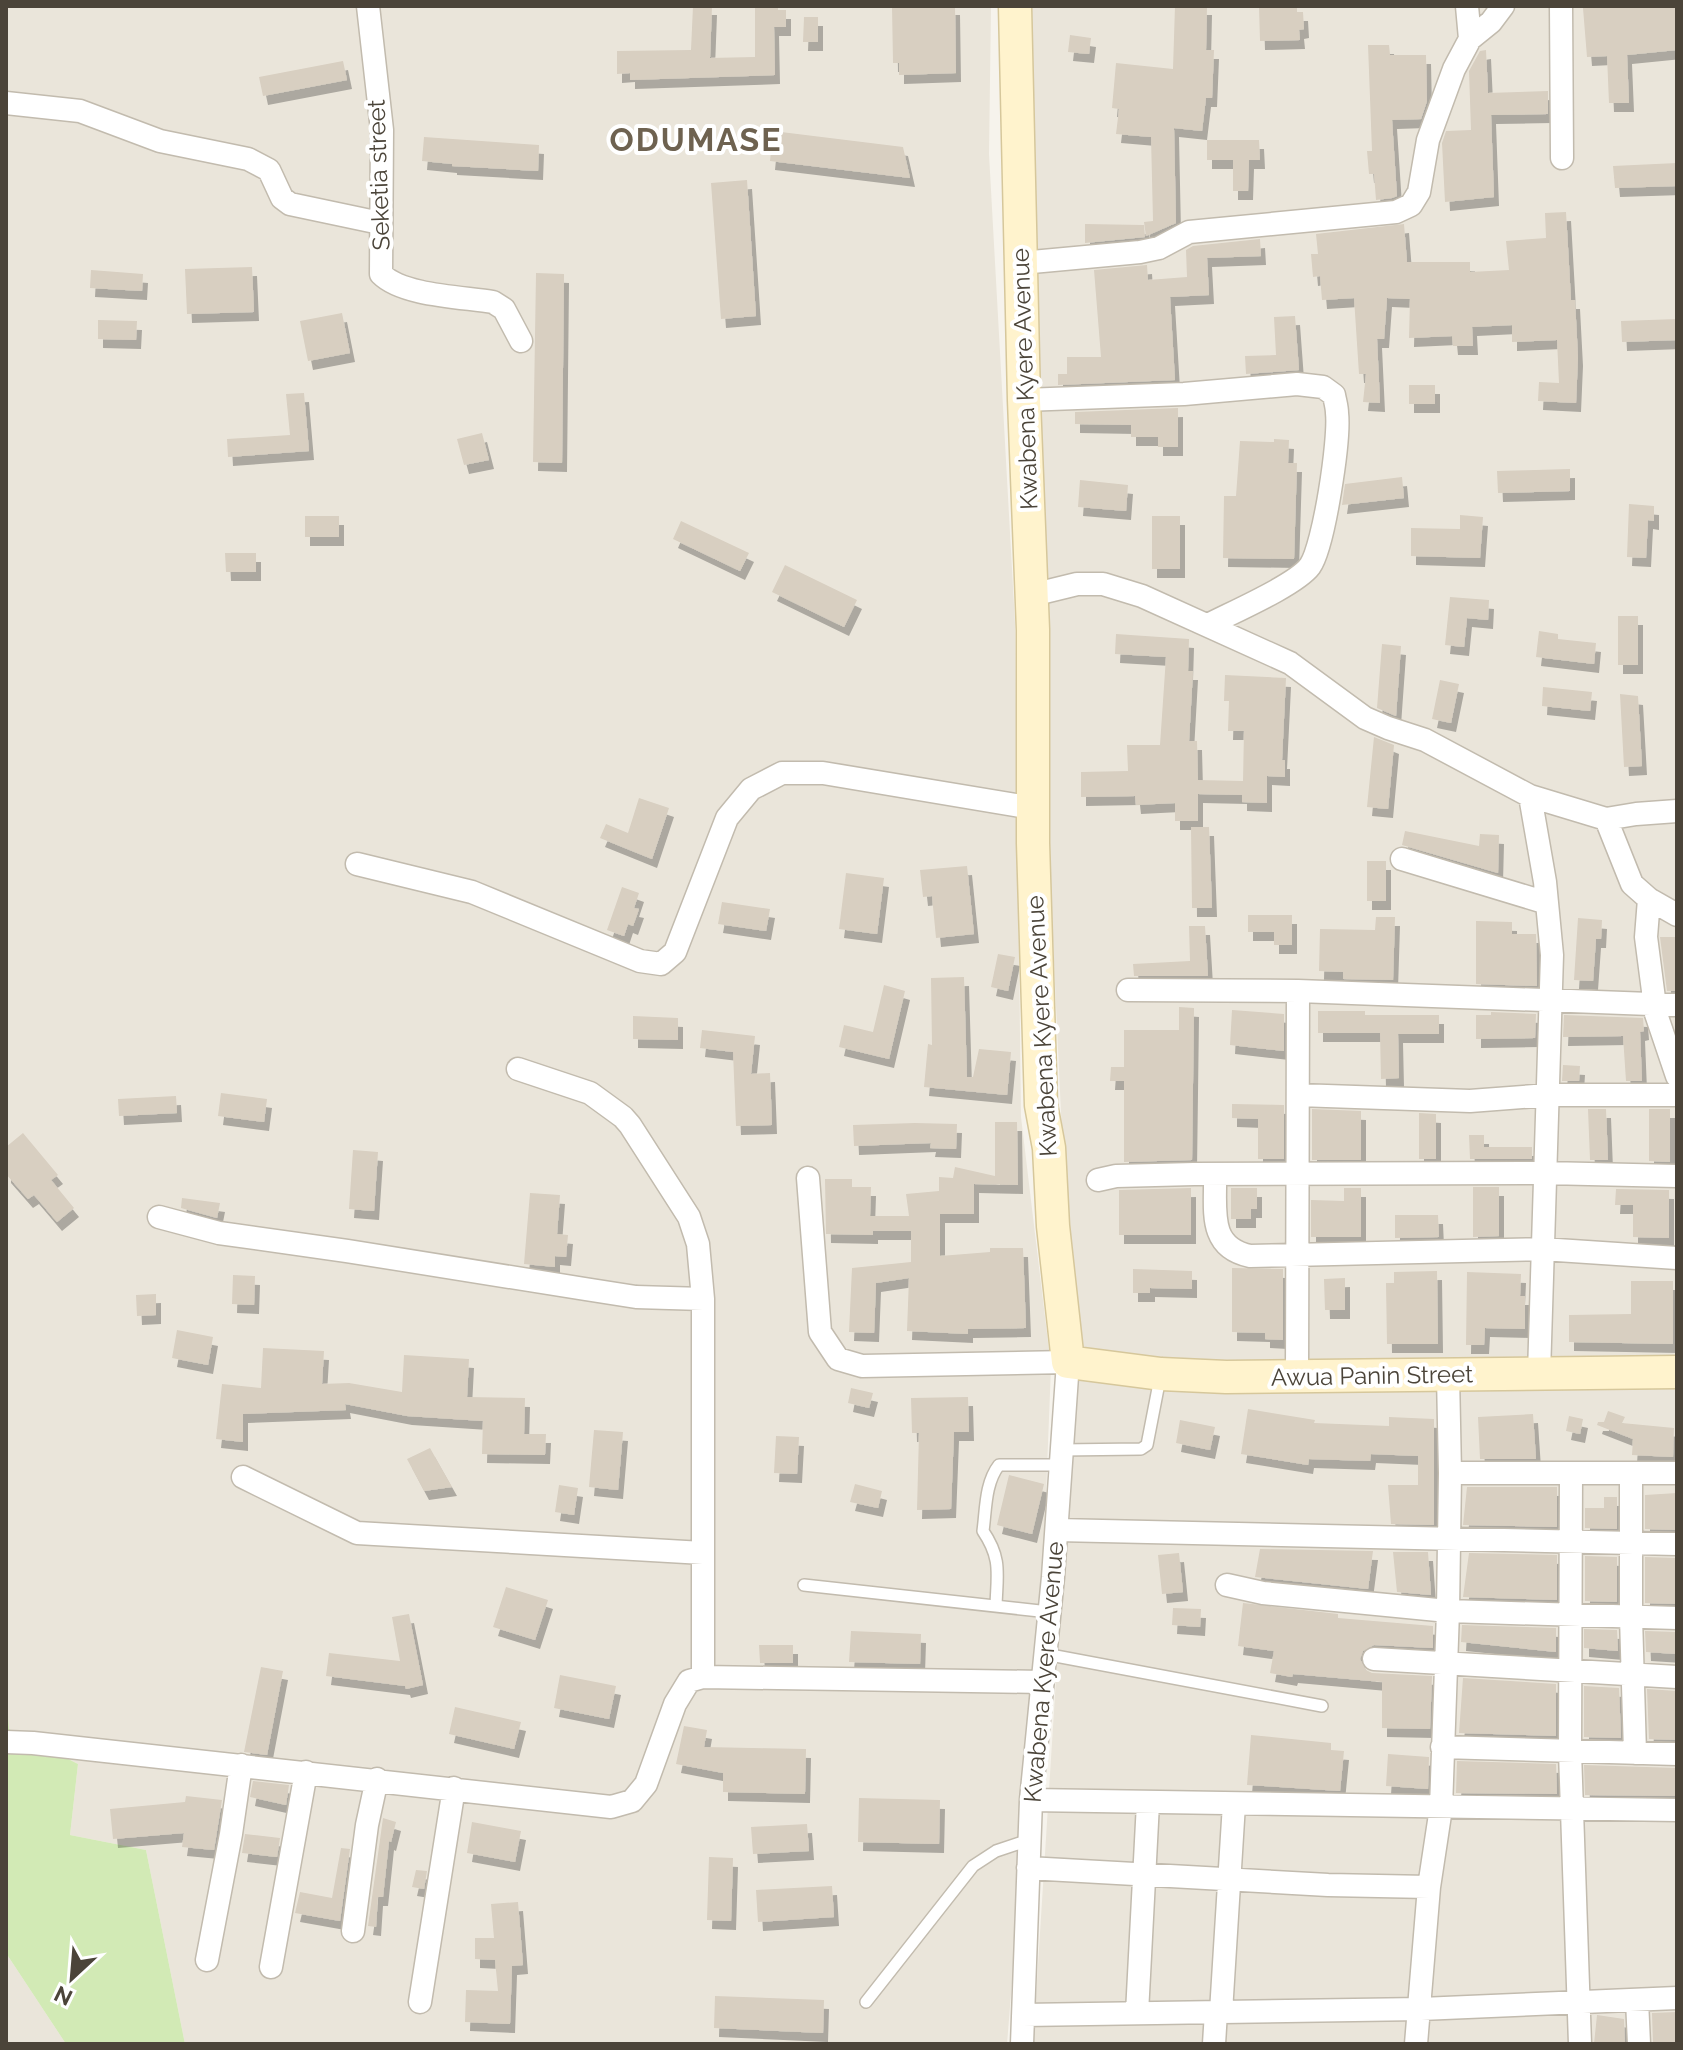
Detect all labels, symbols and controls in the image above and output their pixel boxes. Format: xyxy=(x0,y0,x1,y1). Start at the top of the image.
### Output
street label: Seketia street xyxy=(361,99,396,251)
district label: ODUMASE xyxy=(610,121,782,158)
street label: Kwabena Kyere Avenue xyxy=(1005,248,1044,510)
street label: Kwabena Kyere Avenue xyxy=(1020,895,1063,1158)
street label: Awua Panin Street xyxy=(1271,1359,1473,1392)
street label: Kwabena Kyere Avenue xyxy=(1018,1540,1069,1804)
north arrow xyxy=(32,1938,112,2018)
text: N xyxy=(50,1981,76,2011)

